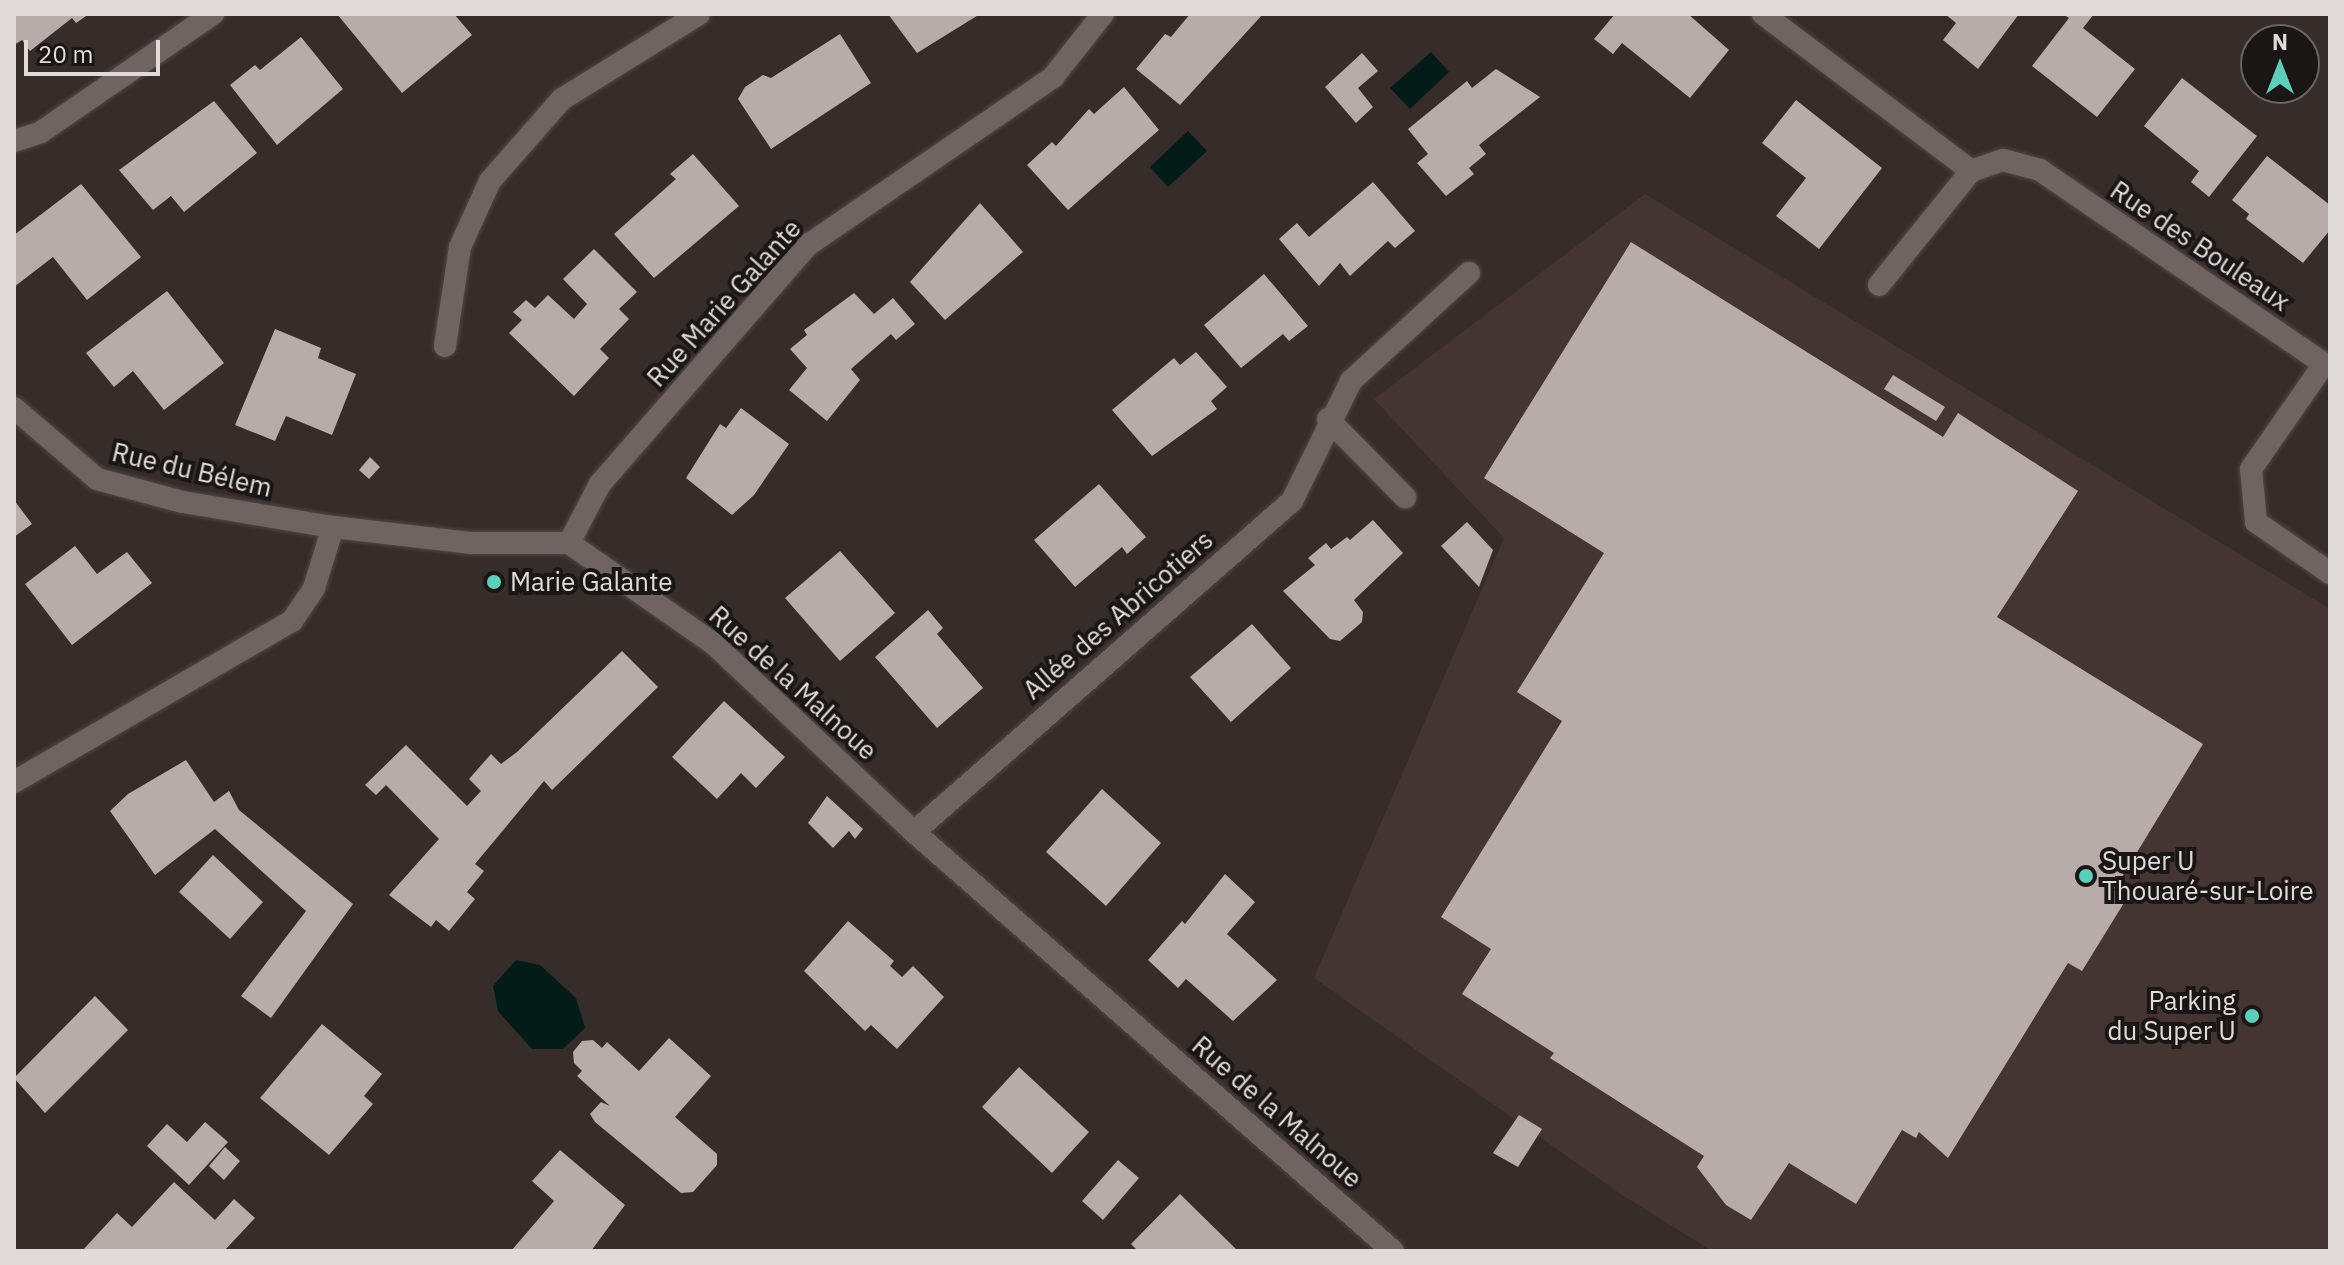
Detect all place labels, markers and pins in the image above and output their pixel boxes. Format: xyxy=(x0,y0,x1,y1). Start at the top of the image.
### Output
place label: Marie Galante xyxy=(510,566,672,598)
marker: Marie Galante xyxy=(485,573,503,591)
place label: Super U Thouaré-sur-Loire xyxy=(2102,845,2314,906)
marker: Super U Thouaré-sur-Loire xyxy=(2077,867,2095,885)
place label: Parking du Super U xyxy=(2107,985,2236,1046)
marker: Parking du Super U xyxy=(2243,1007,2261,1025)

